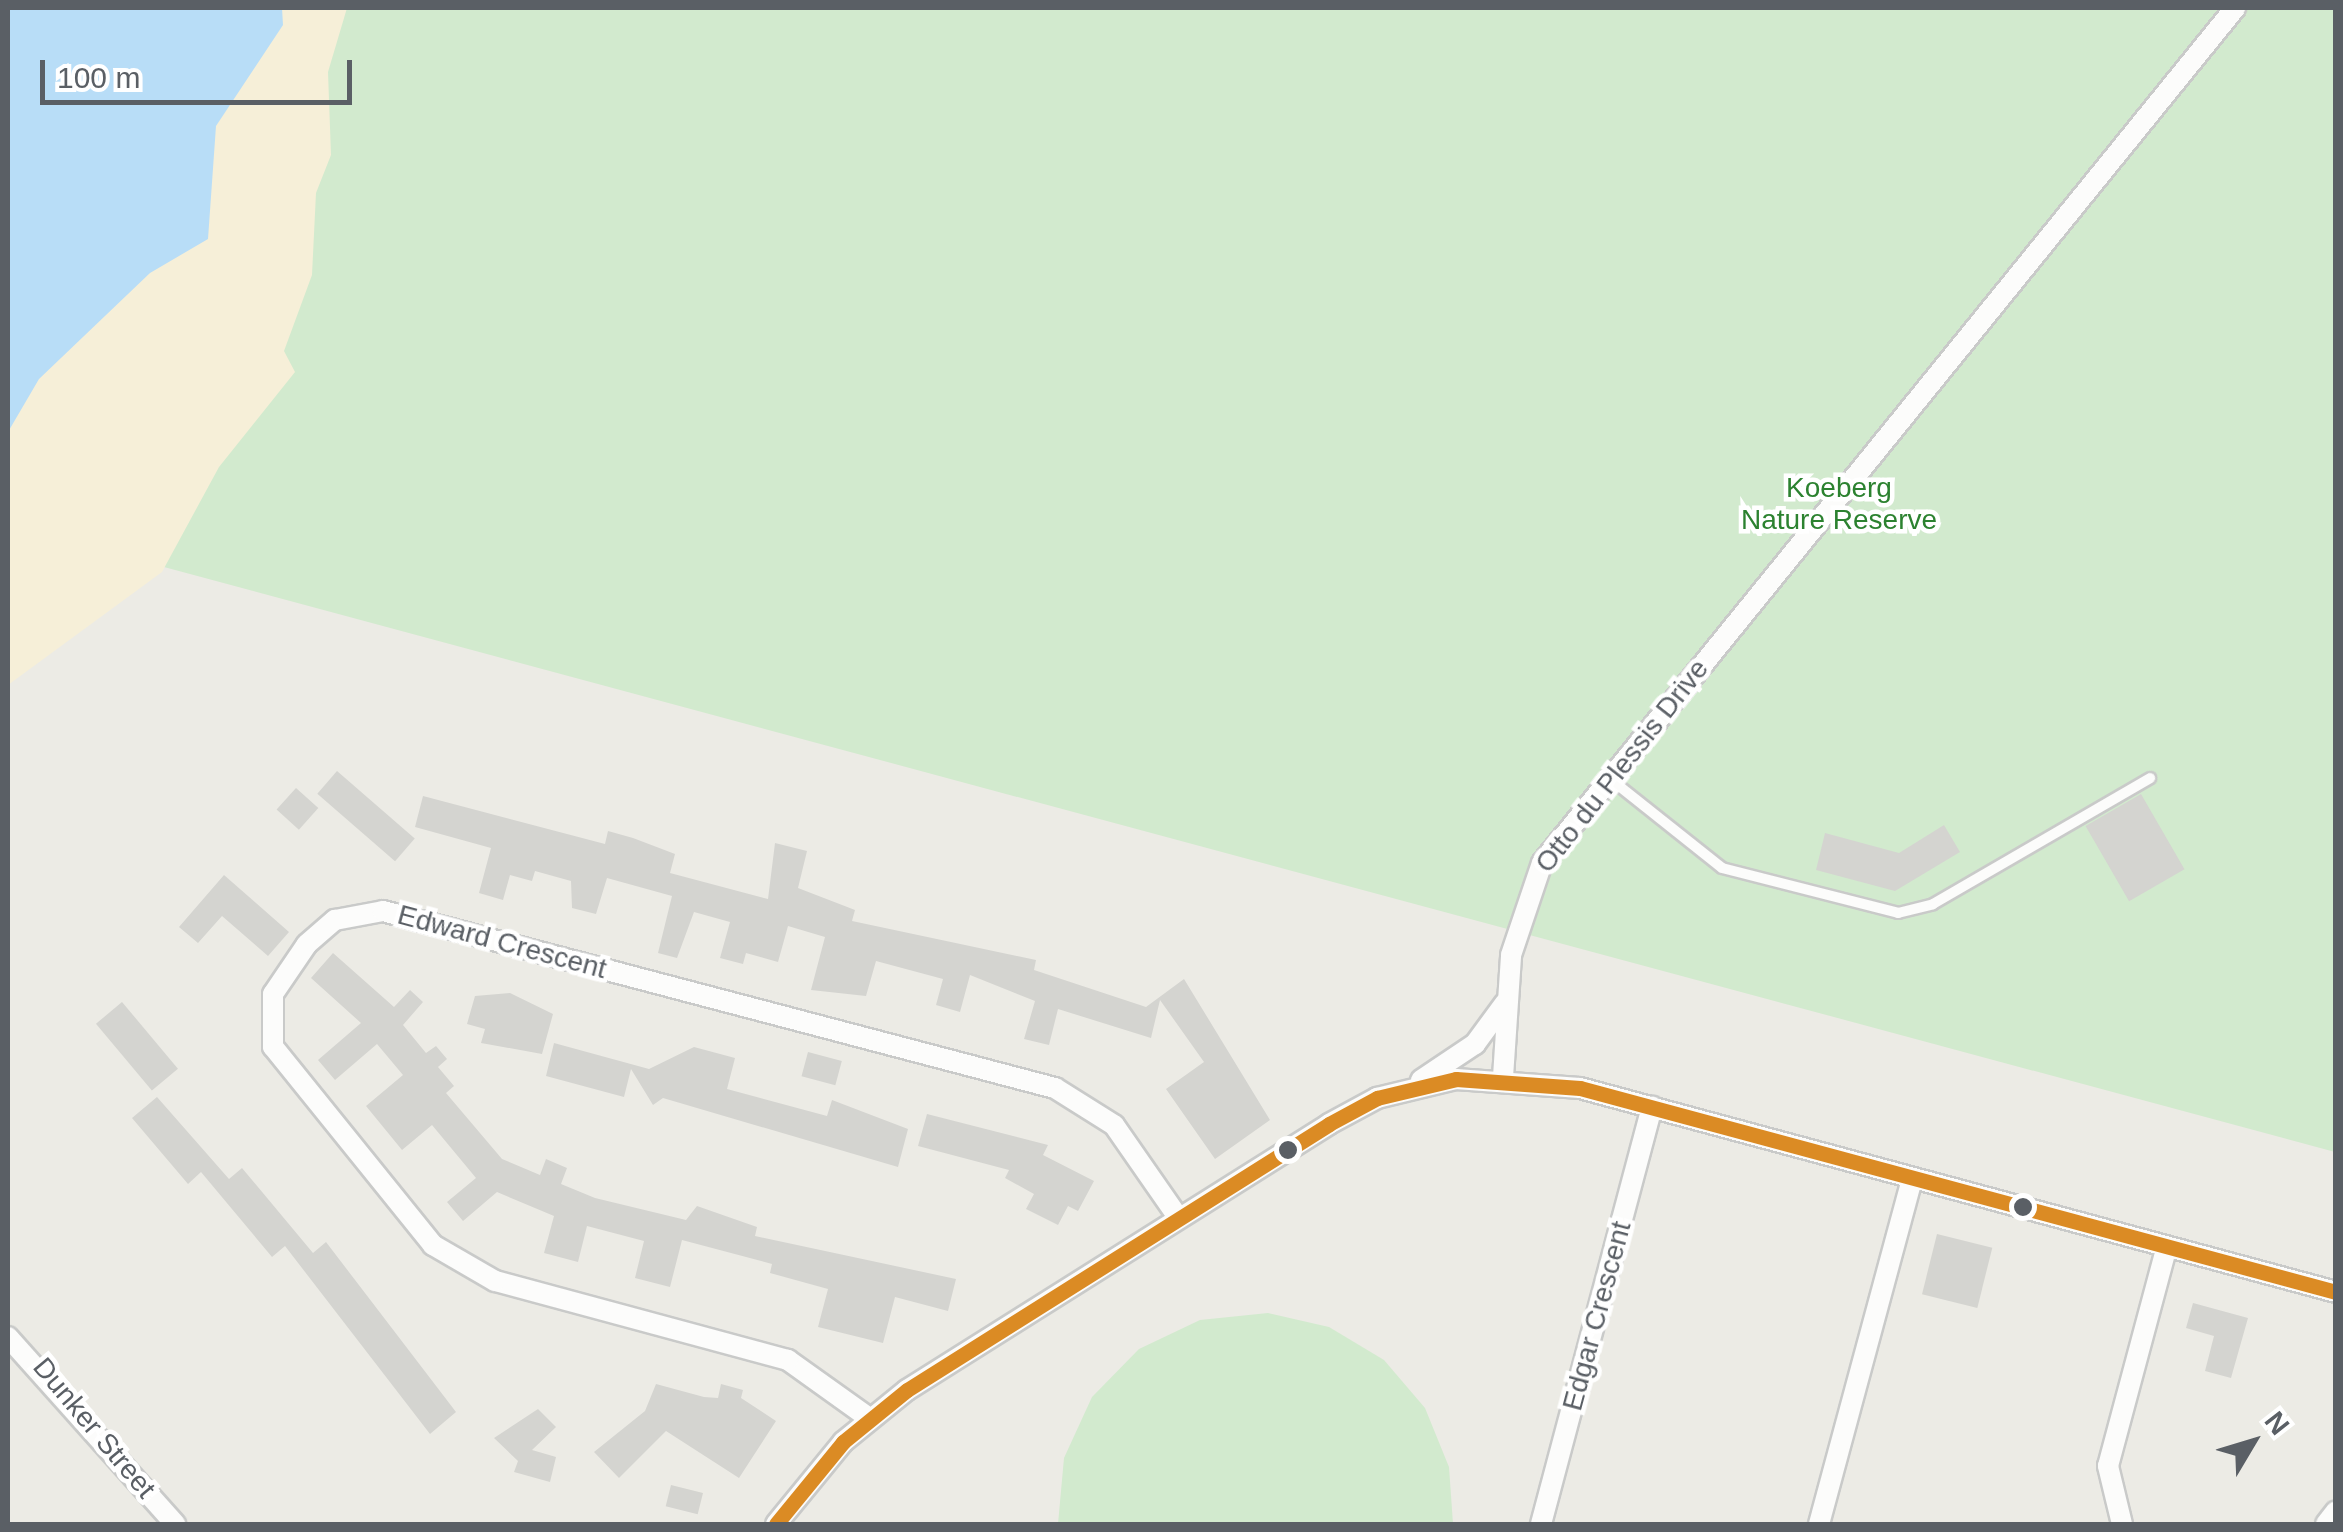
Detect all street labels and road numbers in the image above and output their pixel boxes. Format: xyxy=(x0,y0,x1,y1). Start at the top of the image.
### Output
street label: Otto du Plessis Drive xyxy=(1528,653,1716,879)
street label: Edward Crescent xyxy=(394,898,610,986)
street label: Edgar Crescent xyxy=(1556,1218,1638,1414)
street label: Dunker Street xyxy=(26,1351,162,1505)

